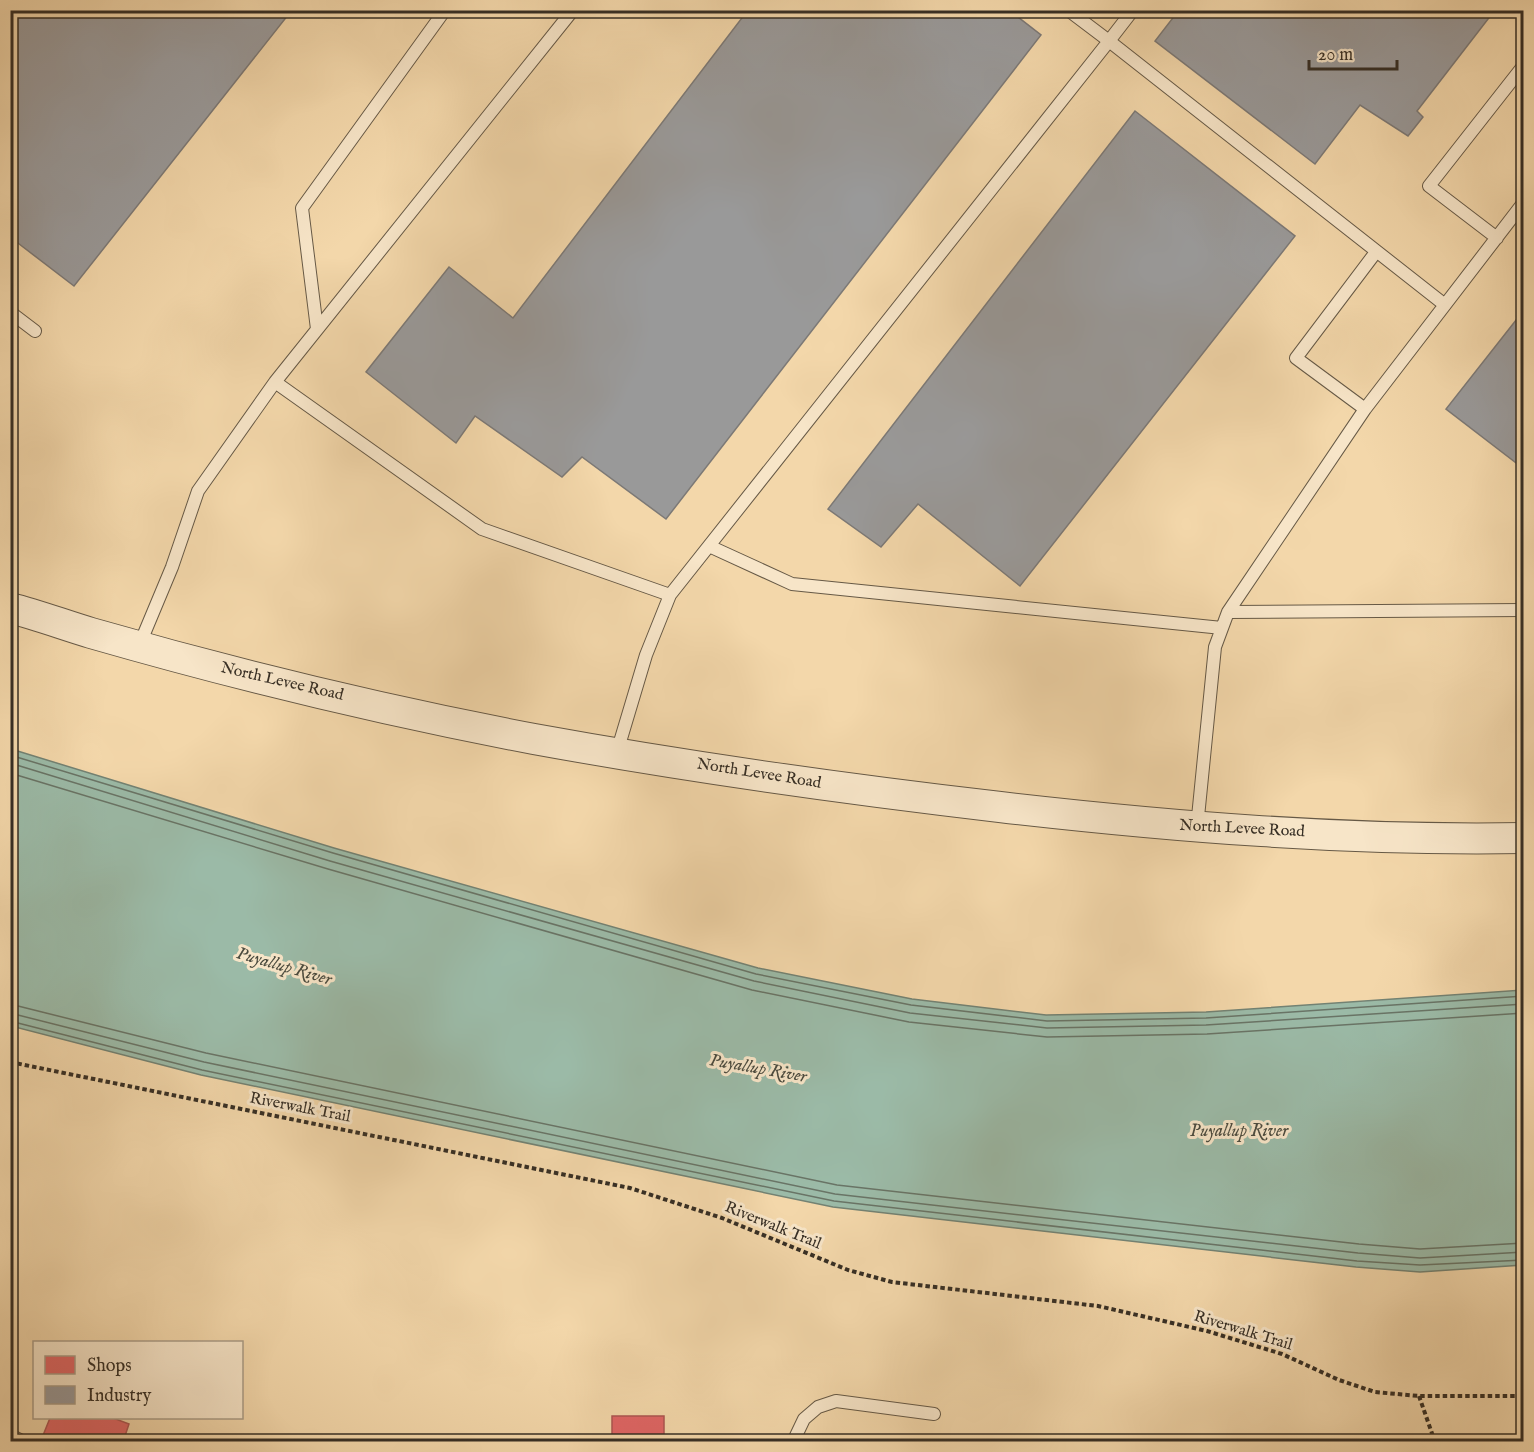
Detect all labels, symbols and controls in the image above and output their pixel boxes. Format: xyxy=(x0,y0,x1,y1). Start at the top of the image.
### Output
scale bar xyxy=(1309,33,1398,71)
text: 20 m xyxy=(1318,44,1353,67)
street label: North Levee Road xyxy=(219,658,346,706)
street label: North Levee Road xyxy=(695,754,823,794)
street label: North Levee Road xyxy=(1179,816,1306,842)
water label: Puyallup River xyxy=(234,942,335,992)
water label: Puyallup River xyxy=(708,1049,809,1089)
street label: Riverwalk Trail xyxy=(248,1088,353,1128)
water label: Puyallup River xyxy=(1190,1120,1289,1143)
street label: Riverwalk Trail xyxy=(722,1198,825,1255)
street label: Riverwalk Trail xyxy=(1191,1306,1295,1356)
legend xyxy=(33,1341,243,1419)
text: Shops xyxy=(87,1355,132,1378)
text: Industry xyxy=(87,1385,151,1408)

